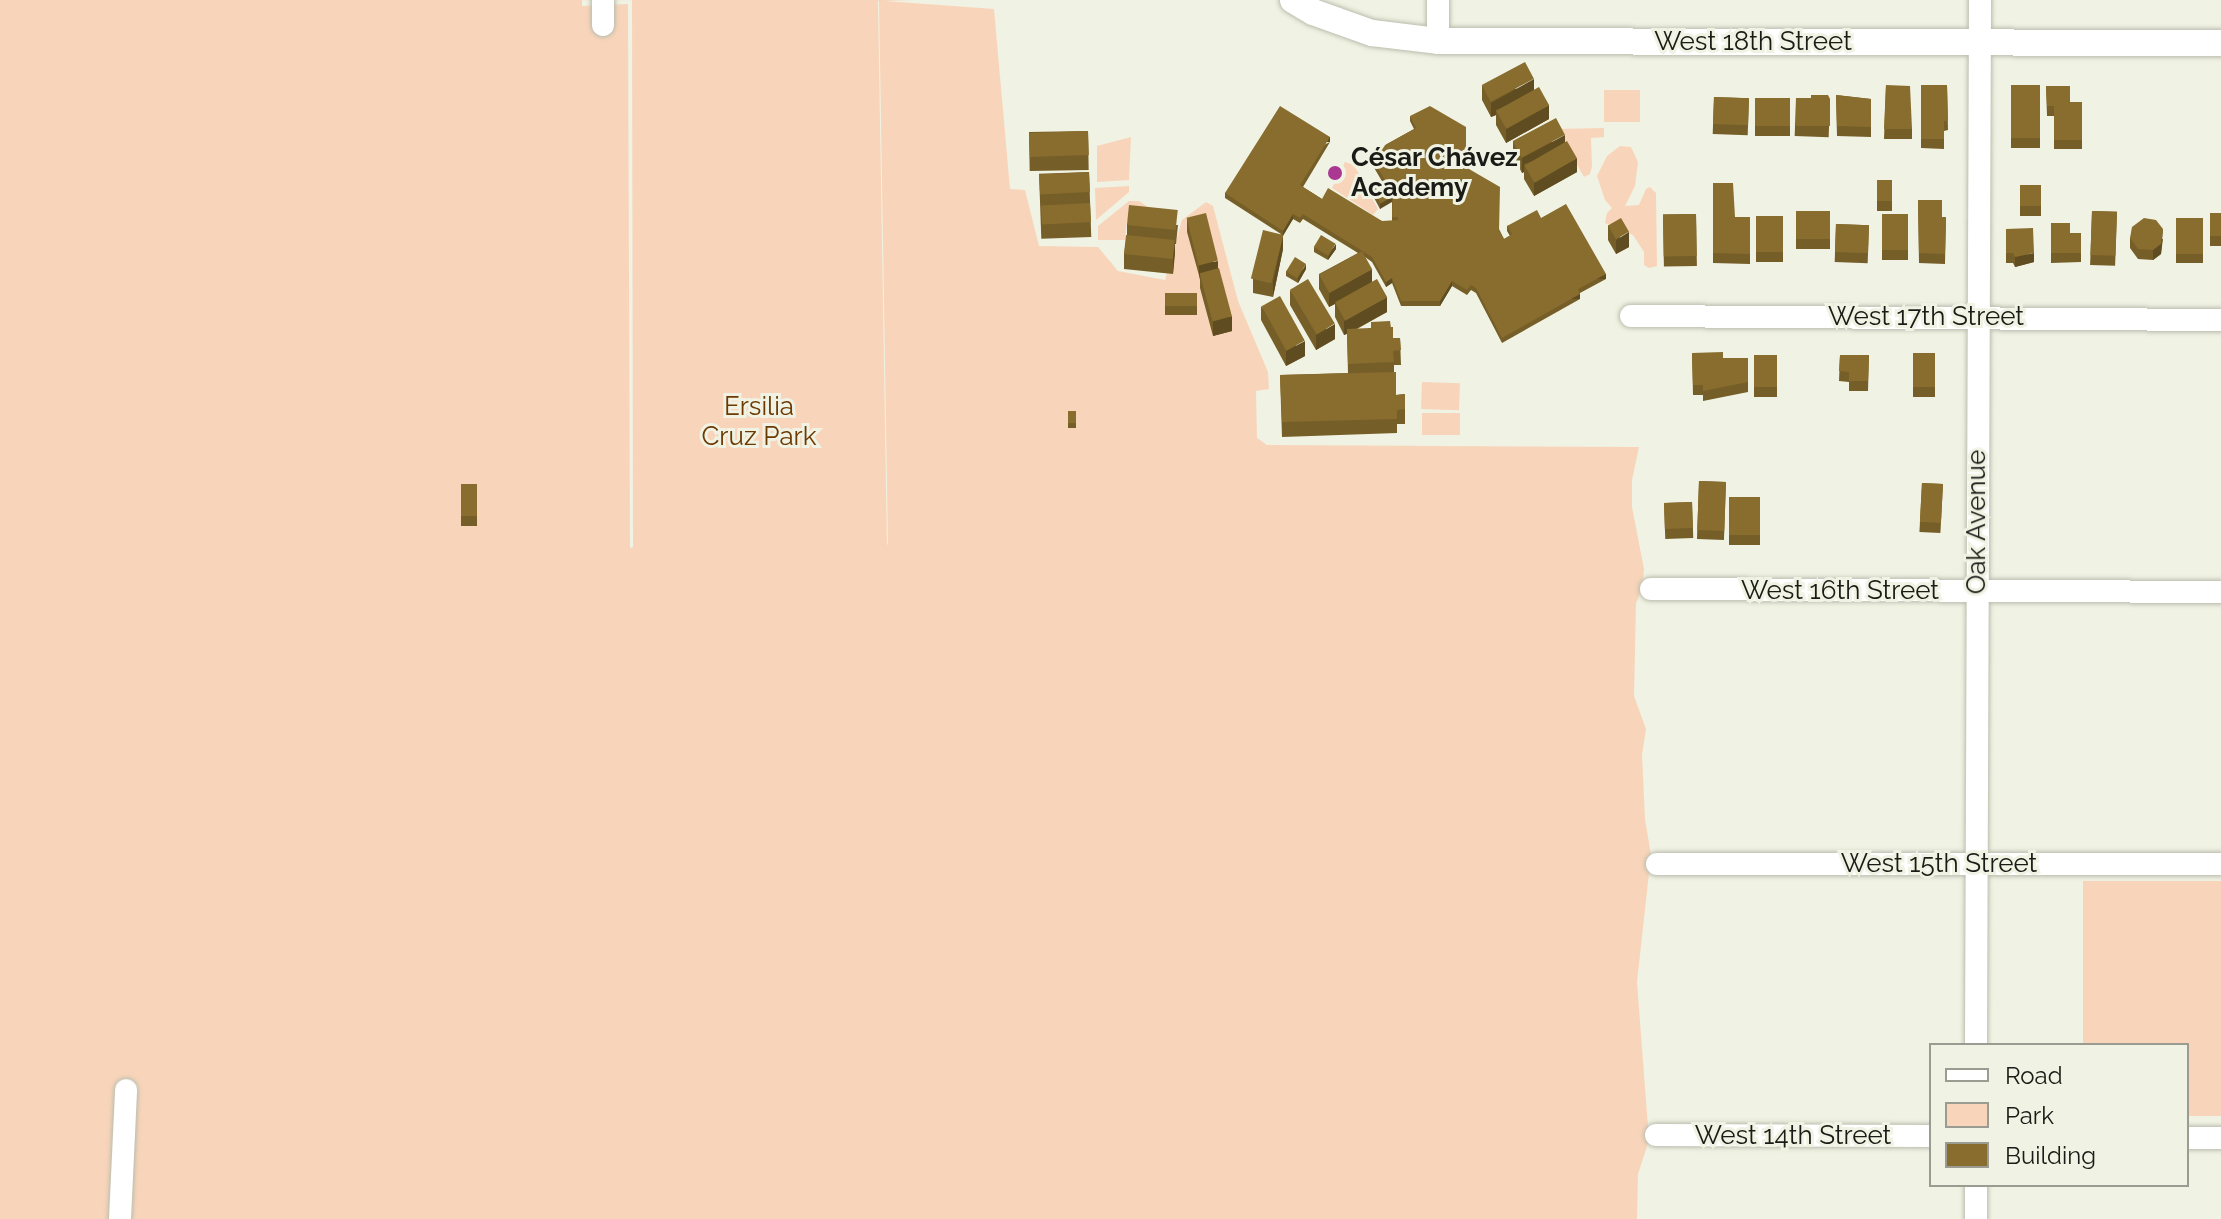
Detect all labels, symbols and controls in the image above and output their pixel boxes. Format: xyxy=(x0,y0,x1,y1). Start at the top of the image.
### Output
street label: West 18th Street xyxy=(1654,26,1852,58)
place label: César Chávez Academy xyxy=(1351,142,1518,204)
marker: César Chávez Academy xyxy=(1326,164,1344,182)
street label: West 17th Street xyxy=(1828,301,2024,333)
park label: Ersilia Cruz Park xyxy=(702,391,816,452)
street label: Oak Avenue xyxy=(1961,449,1993,595)
street label: West 16th Street xyxy=(1741,575,1939,607)
street label: West 15th Street xyxy=(1841,848,2037,880)
legend xyxy=(1929,1043,2189,1187)
text: Road xyxy=(2005,1061,2063,1090)
text: Park xyxy=(2005,1101,2054,1130)
street label: West 14th Street xyxy=(1695,1120,1891,1152)
text: Building xyxy=(2005,1141,2096,1170)

